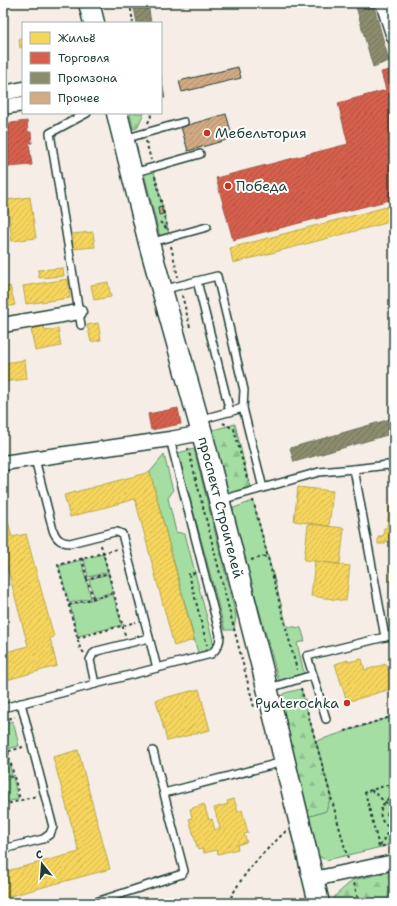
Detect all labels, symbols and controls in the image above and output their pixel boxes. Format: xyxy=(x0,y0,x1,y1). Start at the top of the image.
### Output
legend xyxy=(22,22,162,114)
text: Жильё xyxy=(58,30,96,46)
text: Торговля xyxy=(58,50,110,66)
text: Промзона xyxy=(58,70,118,86)
text: Прочее xyxy=(58,90,100,106)
place label: Мебельтория xyxy=(215,124,307,142)
marker: Мебельтория xyxy=(202,128,212,138)
place label: Победа xyxy=(236,177,287,195)
marker: Победа xyxy=(223,181,233,191)
street label: проспект Строителей xyxy=(194,435,248,580)
place label: Pyaterochka xyxy=(255,694,339,712)
marker: Pyaterochka xyxy=(342,698,352,708)
north arrow xyxy=(22,844,62,884)
text: С xyxy=(34,847,45,863)

